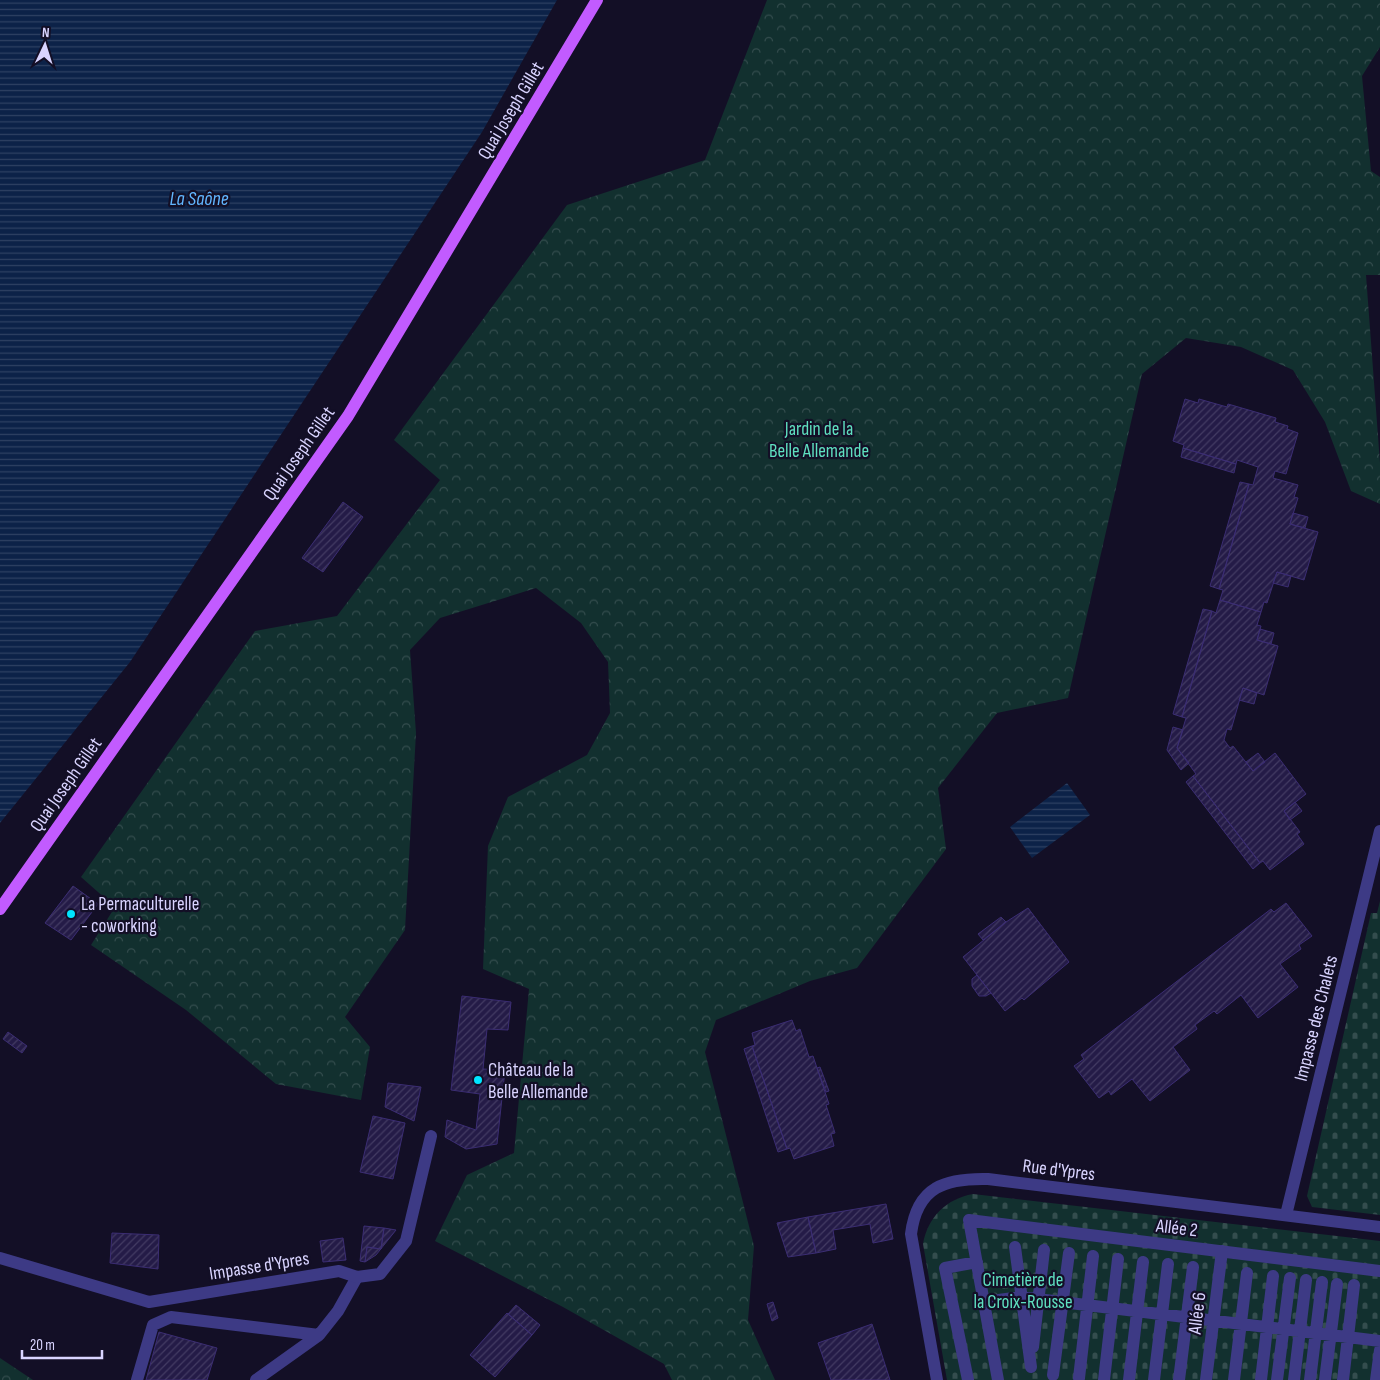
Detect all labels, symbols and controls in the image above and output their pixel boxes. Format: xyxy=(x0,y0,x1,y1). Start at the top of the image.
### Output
north arrow xyxy=(20,20,70,70)
text: N xyxy=(42,24,50,41)
street label: Quai Joseph Gillet xyxy=(473,58,550,164)
water label: La Saône xyxy=(169,187,229,211)
street label: Quai Joseph Gillet xyxy=(258,402,340,505)
park label: Jardin de la Belle Allemande xyxy=(769,418,869,463)
street label: Quai Joseph Gillet xyxy=(25,733,107,836)
place label: La Permaculturelle - coworking xyxy=(81,893,199,938)
marker: La Permaculturelle - coworking xyxy=(65,908,77,920)
street label: Impasse des Chalets xyxy=(1290,953,1343,1084)
place label: Château de la Belle Allemande xyxy=(488,1059,588,1104)
marker: Château de la Belle Allemande xyxy=(472,1074,484,1086)
street label: Rue d'Ypres xyxy=(1021,1155,1097,1186)
street label: Allée 2 xyxy=(1154,1214,1199,1242)
street label: Impasse d'Ypres xyxy=(208,1247,311,1286)
park label: Cimetière de la Croix-Rousse xyxy=(973,1269,1073,1314)
street label: Allée 6 xyxy=(1183,1291,1211,1336)
scale bar xyxy=(22,1328,102,1360)
text: 20 m xyxy=(30,1336,55,1355)

